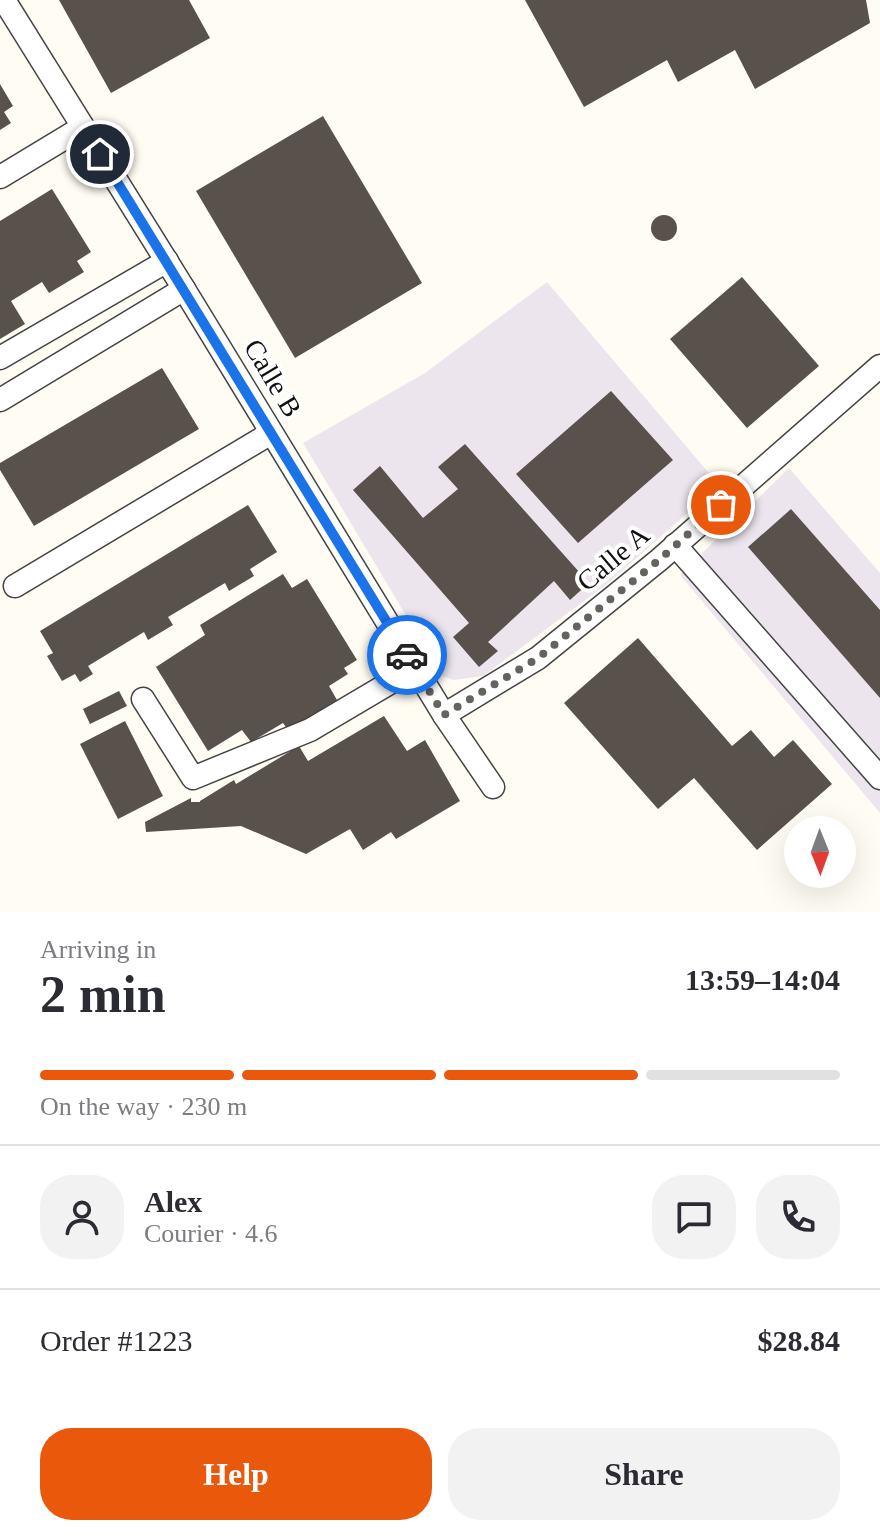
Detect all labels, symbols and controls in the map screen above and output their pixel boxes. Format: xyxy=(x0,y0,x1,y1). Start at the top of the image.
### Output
pin xyxy=(66,120,134,188)
icon: home xyxy=(78,132,122,176)
street label: Calle B xyxy=(238,334,308,422)
pin xyxy=(687,471,755,539)
icon: bag xyxy=(699,483,743,527)
street label: Calle A xyxy=(571,518,656,597)
courier xyxy=(367,615,447,695)
icon: car xyxy=(385,633,429,677)
north arrow xyxy=(784,816,856,888)
map controls xyxy=(784,816,856,888)
text: Arriving in xyxy=(40,935,156,964)
text: 13:59–14:04 xyxy=(685,963,840,996)
text: 2 min xyxy=(40,966,166,1023)
text: On the way · 230 m xyxy=(40,1092,247,1121)
button: person xyxy=(40,1175,124,1259)
button: chat xyxy=(652,1175,736,1259)
button: phone xyxy=(756,1175,840,1259)
text: Alex xyxy=(144,1185,202,1218)
text: Courier · 4.6 xyxy=(144,1219,278,1248)
text: Order #1223 xyxy=(40,1324,192,1357)
text: $28.84 xyxy=(758,1324,840,1357)
button: Help xyxy=(40,1428,432,1520)
button: Share xyxy=(448,1428,840,1520)

